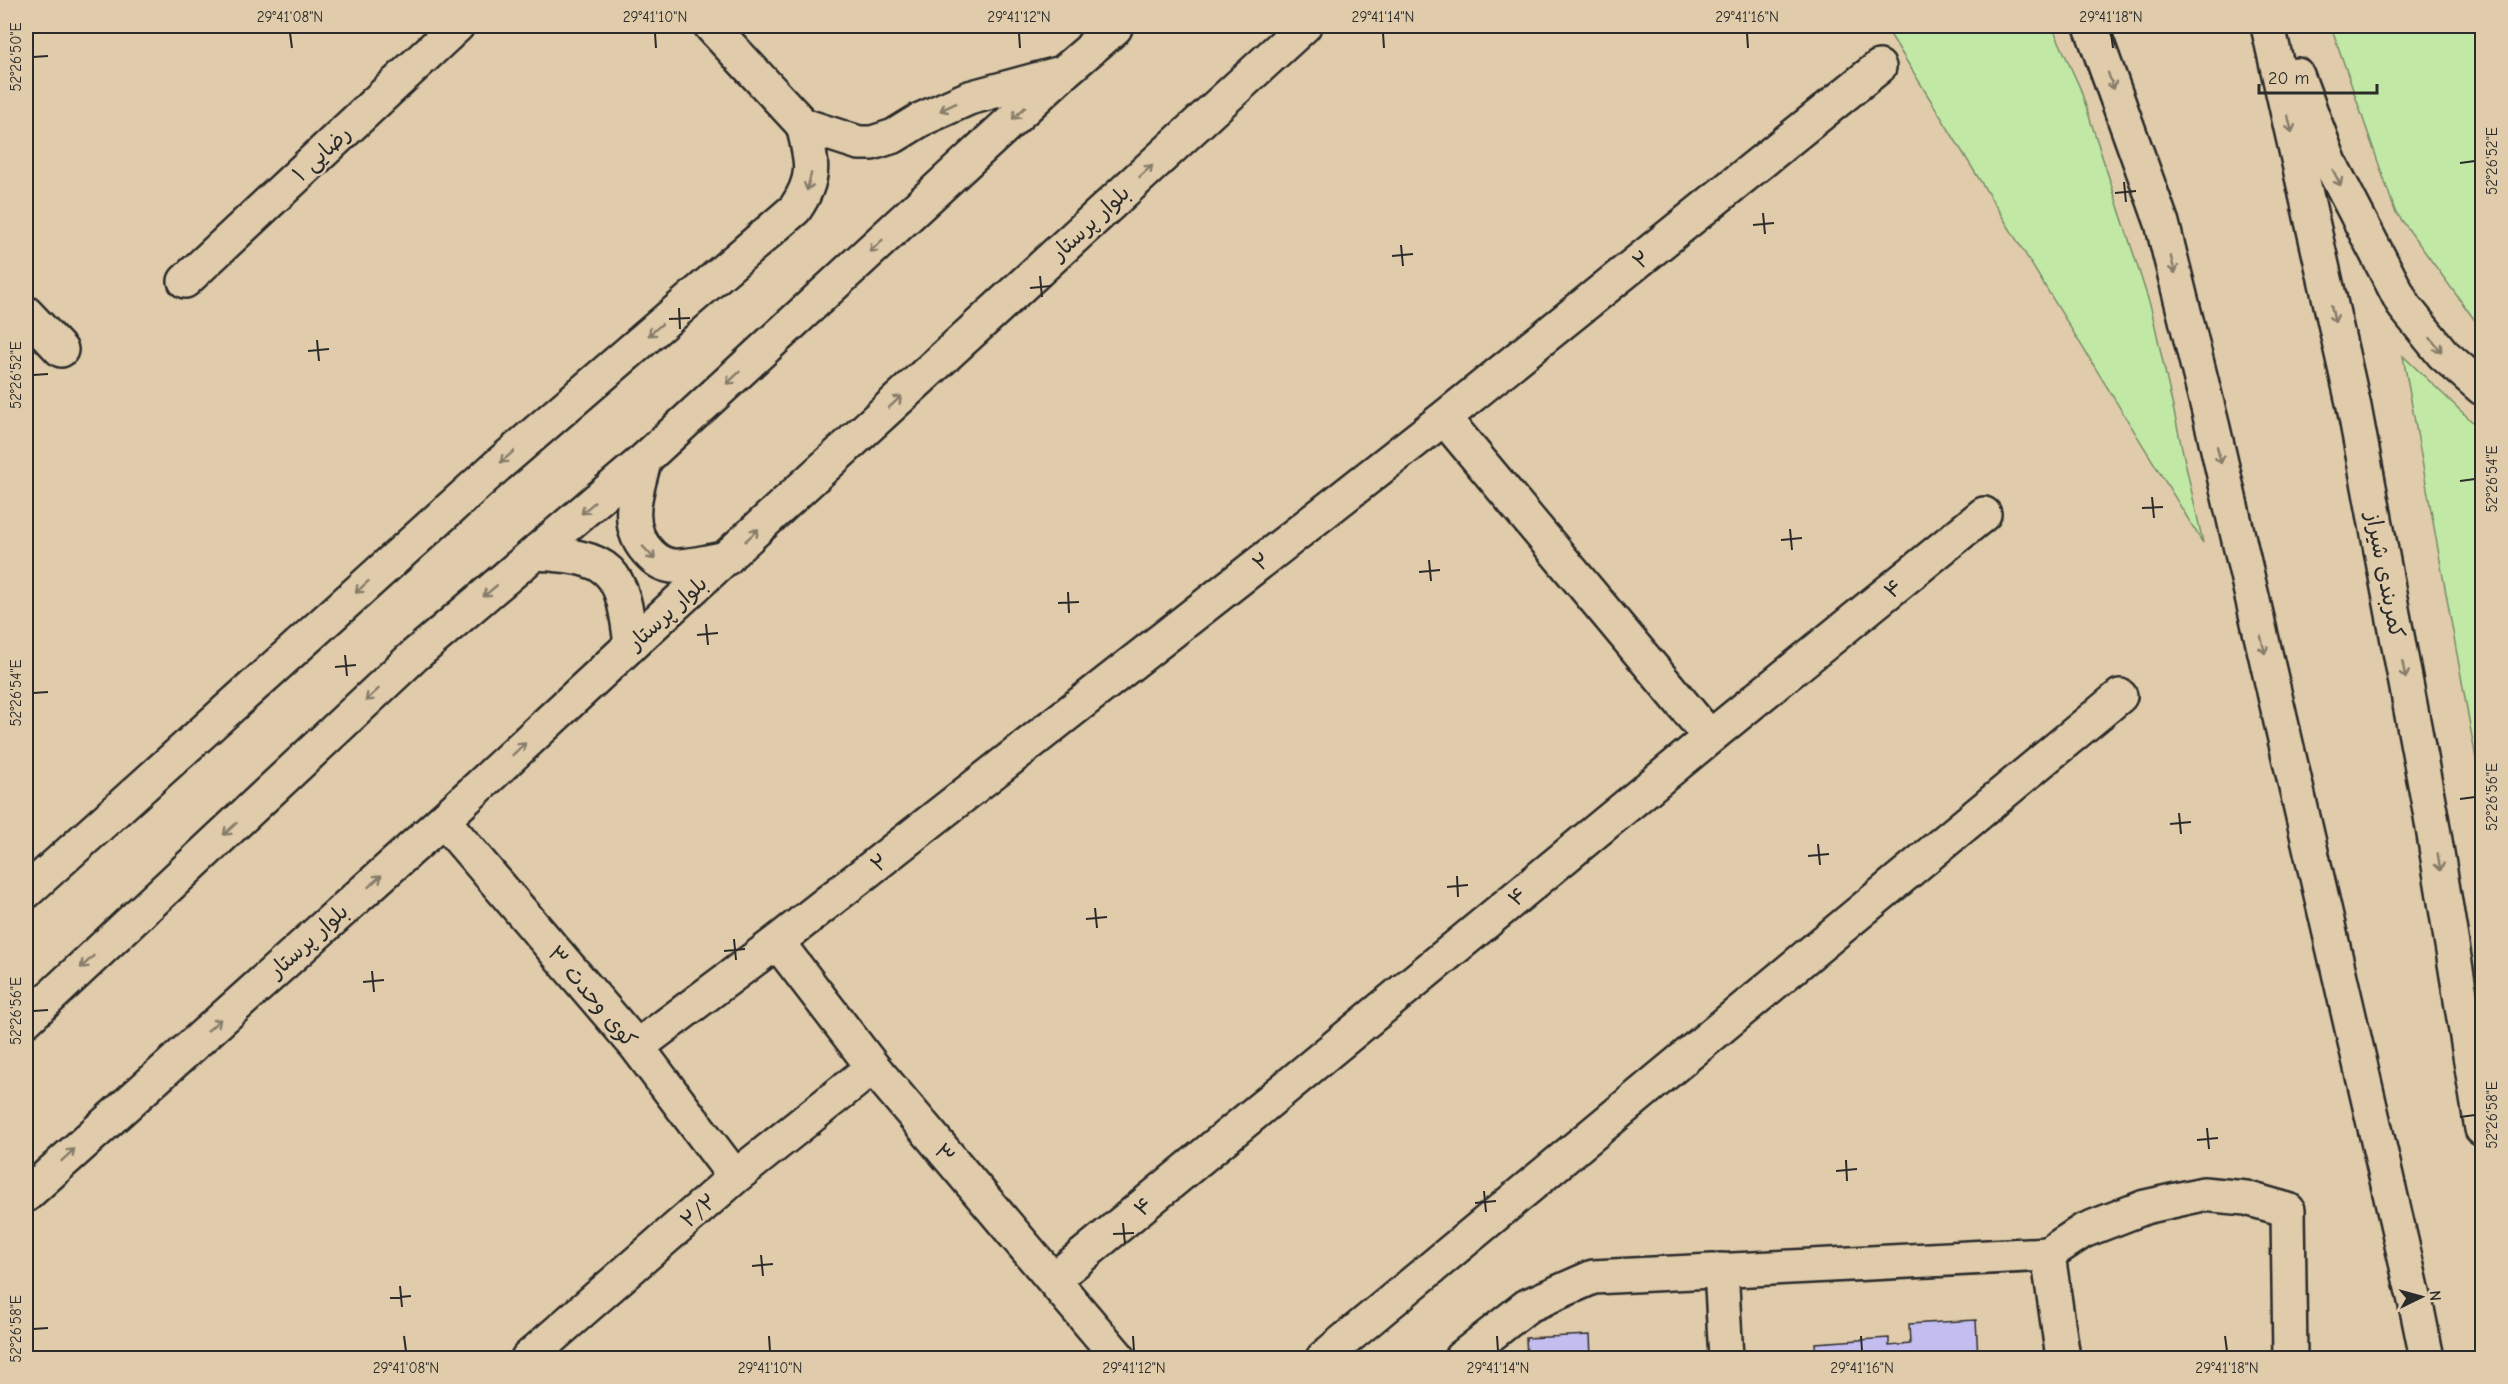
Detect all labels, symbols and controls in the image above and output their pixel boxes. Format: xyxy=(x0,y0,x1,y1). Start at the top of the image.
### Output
text: 29°41'08"N xyxy=(257,8,323,26)
text: 29°41'10"N xyxy=(623,8,687,26)
text: 29°41'12"N xyxy=(987,8,1051,26)
text: 29°41'14"N xyxy=(1352,8,1414,26)
text: 29°41'16"N xyxy=(1715,8,1779,26)
text: 29°41'18"N xyxy=(2079,8,2143,26)
text: 52°26'50"E xyxy=(7,22,25,92)
scale bar xyxy=(2259,57,2378,95)
text: 20 m xyxy=(2268,68,2309,89)
one-way arrow xyxy=(2106,71,2117,89)
one-way arrow xyxy=(939,102,957,114)
one-way arrow xyxy=(1012,106,1027,120)
one-way arrow xyxy=(2285,114,2297,133)
street label: رضایی ۱ xyxy=(287,120,357,188)
text: 52°26'52"E xyxy=(2483,127,2501,195)
one-way arrow xyxy=(1139,163,1154,178)
one-way arrow xyxy=(2331,169,2343,186)
one-way arrow xyxy=(802,172,814,191)
street label: بلوار پرستار xyxy=(1044,180,1136,268)
one-way arrow xyxy=(869,238,884,252)
street label: ۲ xyxy=(1628,245,1656,275)
one-way arrow xyxy=(2167,255,2179,274)
one-way arrow xyxy=(2328,304,2339,323)
one-way arrow xyxy=(648,323,663,337)
one-way arrow xyxy=(2429,337,2442,353)
text: 52°26'52"E xyxy=(7,341,25,409)
one-way arrow xyxy=(726,371,741,385)
one-way arrow xyxy=(887,396,902,410)
one-way arrow xyxy=(2214,445,2226,464)
text: 52°26'54"E xyxy=(2483,445,2501,513)
one-way arrow xyxy=(500,450,515,464)
one-way arrow xyxy=(581,501,596,515)
street label: کمربندی شیراز xyxy=(2360,508,2410,640)
one-way arrow xyxy=(744,528,759,542)
one-way arrow xyxy=(642,545,656,560)
street label: ۲ xyxy=(1248,547,1275,577)
street label: بلوار پرستار xyxy=(621,570,713,657)
street label: ۴ xyxy=(1879,573,1908,604)
one-way arrow xyxy=(355,580,370,594)
one-way arrow xyxy=(483,584,498,598)
one-way arrow xyxy=(2258,634,2269,654)
text: 52°26'54"E xyxy=(7,659,25,727)
one-way arrow xyxy=(2399,659,2410,679)
one-way arrow xyxy=(365,688,380,702)
one-way arrow xyxy=(511,742,526,757)
text: 52°26'56"E xyxy=(2483,763,2501,831)
one-way arrow xyxy=(222,822,237,836)
street label: ۲ xyxy=(866,848,893,878)
one-way arrow xyxy=(2433,851,2444,871)
one-way arrow xyxy=(367,874,382,888)
street label: ۴ xyxy=(1503,881,1532,912)
street label: بلوار پرستار xyxy=(262,898,354,985)
street label: کوی وحدت ۳ xyxy=(542,941,642,1053)
one-way arrow xyxy=(80,955,95,969)
text: 52°26'56"E xyxy=(7,977,25,1045)
one-way arrow xyxy=(206,1018,221,1032)
text: 52°26'58"E xyxy=(2483,1081,2501,1149)
street label: ۳ xyxy=(928,1138,960,1169)
one-way arrow xyxy=(61,1148,76,1162)
street label: ۲/۲ xyxy=(675,1188,722,1233)
street label: ۴ xyxy=(1129,1191,1158,1222)
north arrow xyxy=(2391,1267,2451,1327)
text: N xyxy=(2426,1290,2444,1302)
text: 52°26'58"E xyxy=(7,1295,25,1363)
text: 29°41'08"N xyxy=(373,1359,439,1377)
text: 29°41'10"N xyxy=(738,1359,802,1377)
text: 29°41'12"N xyxy=(1102,1359,1166,1377)
text: 29°41'14"N xyxy=(1467,1359,1529,1377)
text: 29°41'16"N xyxy=(1830,1359,1894,1377)
text: 29°41'18"N xyxy=(2195,1359,2259,1377)

